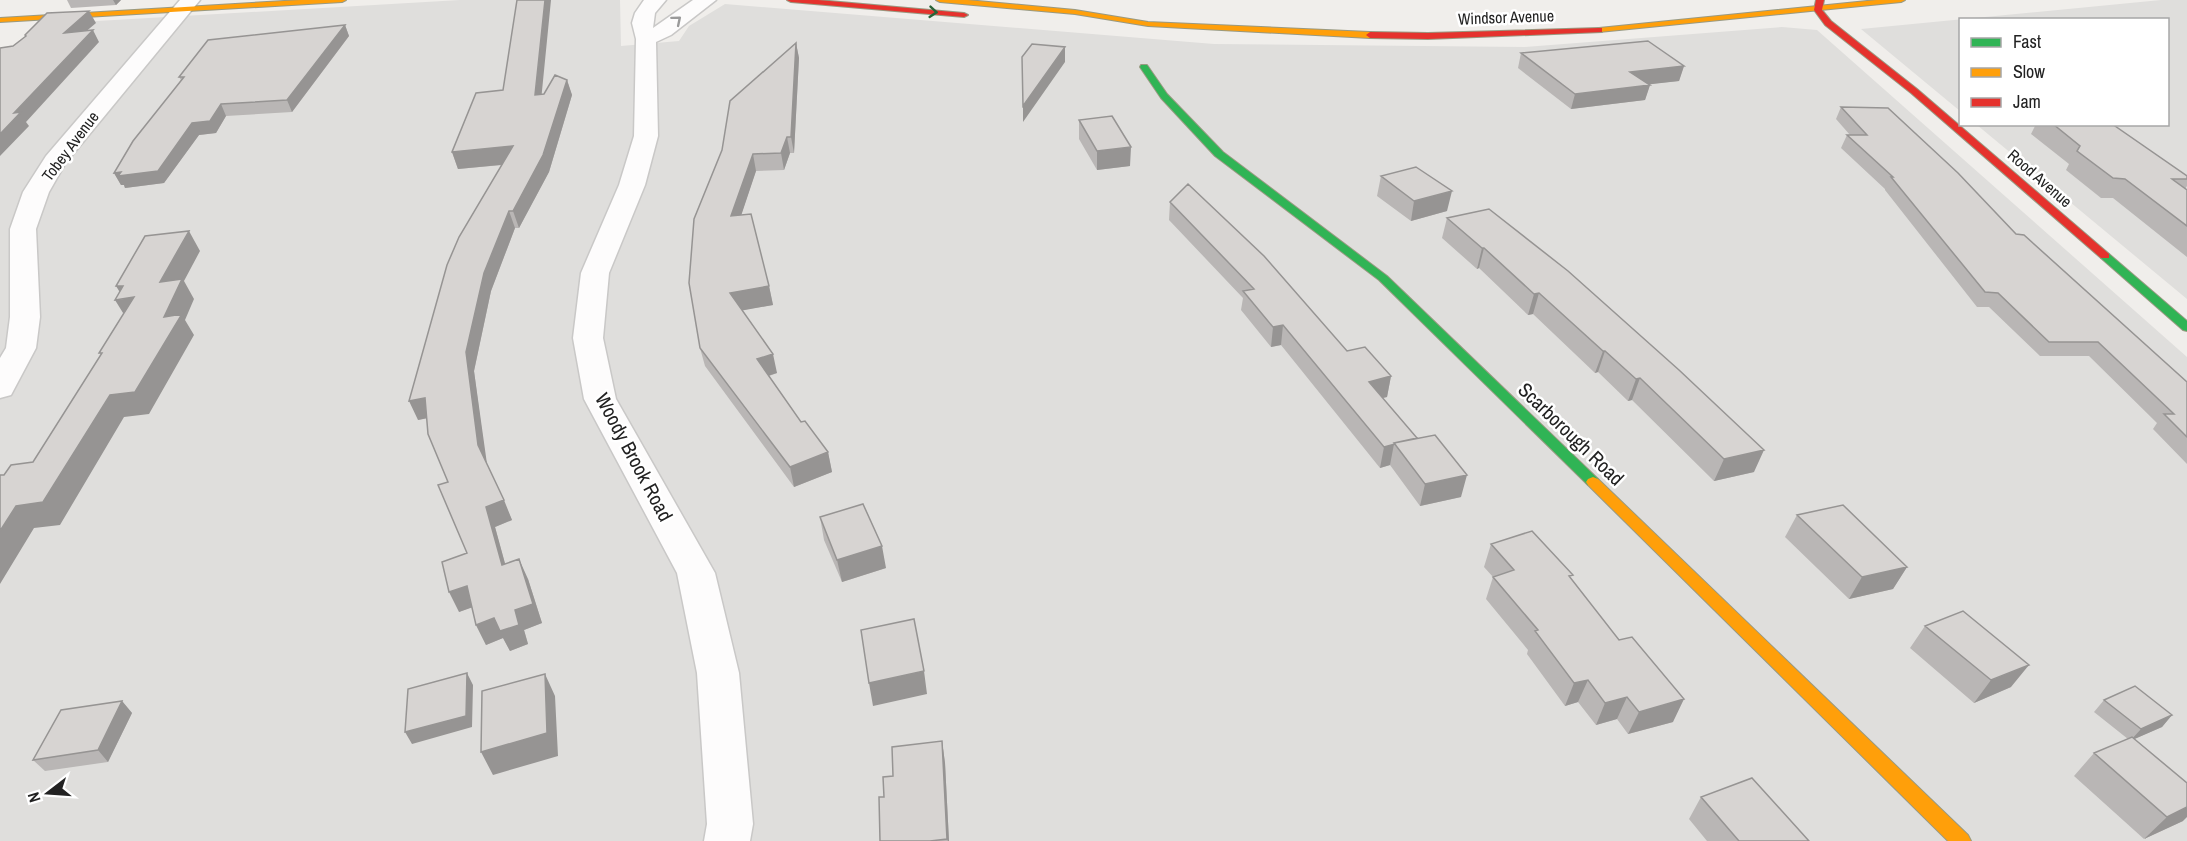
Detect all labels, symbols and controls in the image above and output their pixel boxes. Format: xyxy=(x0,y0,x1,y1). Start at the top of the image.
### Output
street label: Windsor Avenue xyxy=(1458,4,1554,30)
one-way arrow xyxy=(928,5,937,18)
one-way arrow xyxy=(670,17,681,28)
legend xyxy=(1959,18,2169,126)
text: Fast xyxy=(2013,29,2041,54)
text: Slow xyxy=(2013,59,2045,84)
text: Jam xyxy=(2013,89,2041,114)
street label: Tobey Avenue xyxy=(36,107,104,185)
street label: Rood Avenue xyxy=(2003,144,2077,212)
street label: Scarborough Road xyxy=(1512,376,1630,491)
street label: Woody Brook Road xyxy=(589,388,680,526)
north arrow xyxy=(18,763,78,823)
text: N xyxy=(22,790,46,805)

